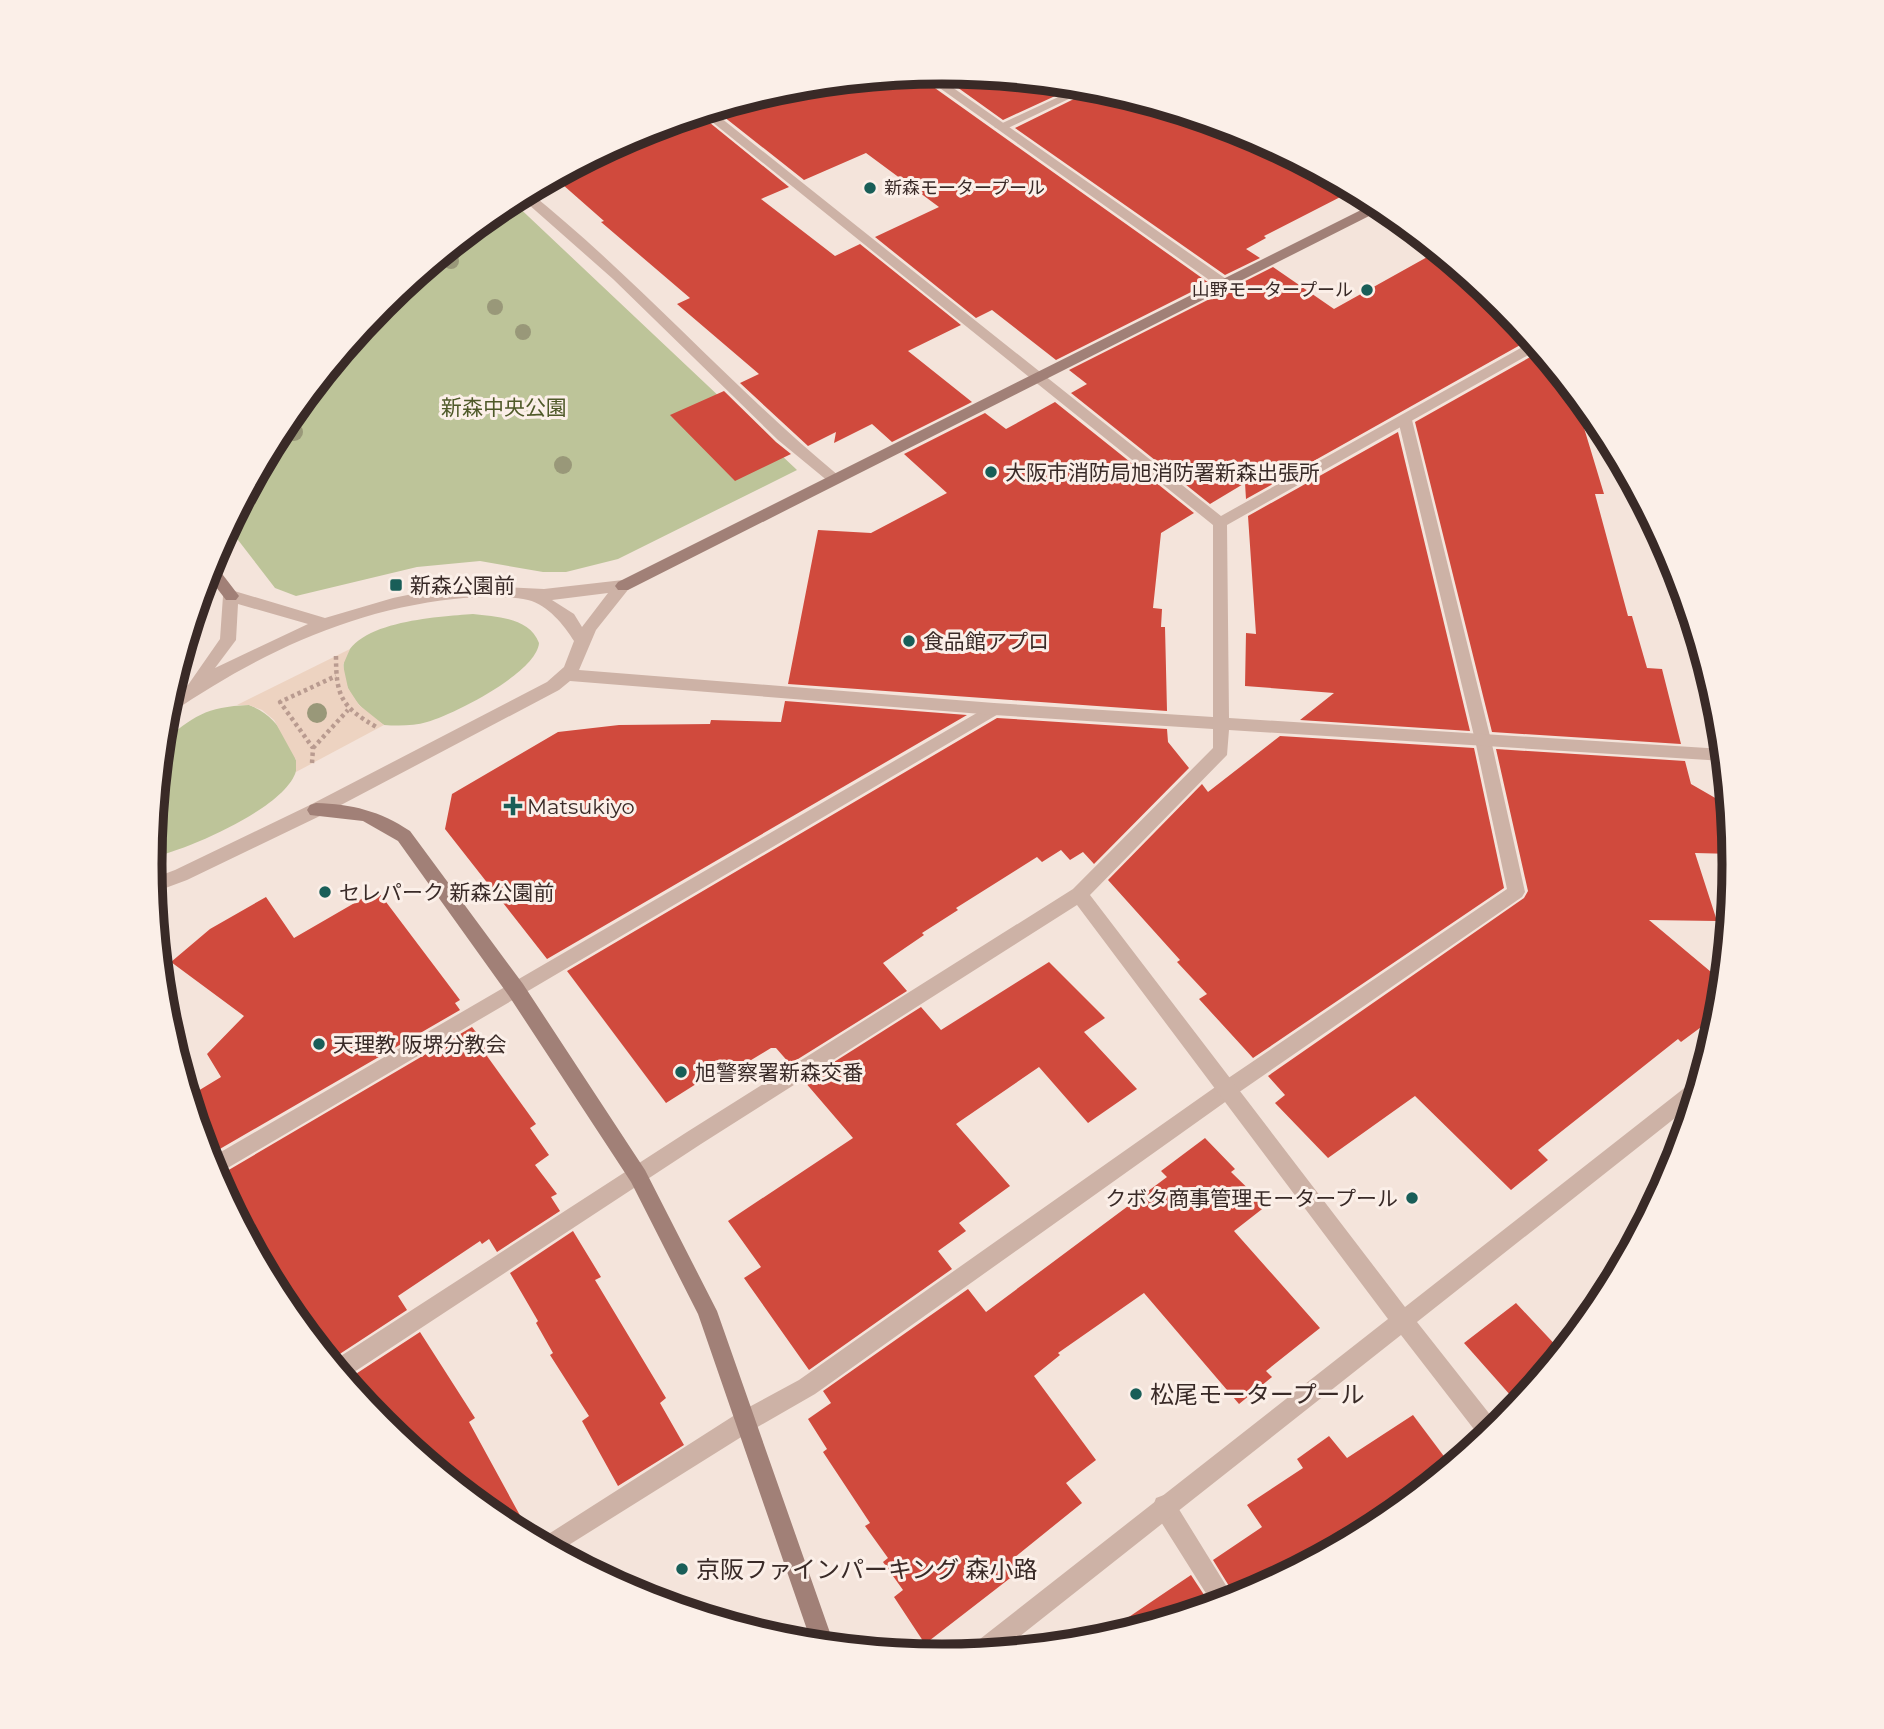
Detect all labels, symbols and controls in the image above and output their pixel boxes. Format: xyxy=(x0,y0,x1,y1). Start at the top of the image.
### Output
place label: 新森モータープール xyxy=(884,177,1045,199)
marker: 新森モータープール xyxy=(862,180,878,196)
place label: 山野モータープール xyxy=(1192,279,1353,301)
marker: 山野モータープール xyxy=(1359,282,1375,298)
park label: 新森中央公園 xyxy=(441,395,567,420)
place label: 大阪市消防局旭消防署新森出張所 xyxy=(1005,460,1320,485)
marker: 大阪市消防局旭消防署新森出張所 xyxy=(983,464,999,480)
place label: 新森公園前 xyxy=(410,573,515,598)
marker: 新森公園前 xyxy=(388,577,404,593)
place label: 食品館アプロ xyxy=(923,629,1049,654)
marker: 食品館アプロ xyxy=(901,633,917,649)
place label: Matsukiyo xyxy=(527,794,635,819)
marker: Matsukiyo xyxy=(505,798,521,814)
place label: セレパーク 新森公園前 xyxy=(339,880,555,905)
marker: セレパーク 新森公園前 xyxy=(317,884,333,900)
place label: 天理教 阪堺分教会 xyxy=(333,1032,507,1057)
marker: 天理教 阪堺分教会 xyxy=(311,1036,327,1052)
place label: 旭警察署新森交番 xyxy=(695,1060,863,1085)
marker: 旭警察署新森交番 xyxy=(673,1064,689,1080)
place label: クボタ商事管理モータープール xyxy=(1105,1186,1398,1211)
marker: クボタ商事管理モータープール xyxy=(1404,1190,1420,1206)
place label: 松尾モータープール xyxy=(1150,1380,1365,1409)
marker: 松尾モータープール xyxy=(1128,1386,1144,1402)
place label: 京阪ファインパーキング 森小路 xyxy=(696,1555,1038,1584)
marker: 京阪ファインパーキング 森小路 xyxy=(674,1561,690,1577)

